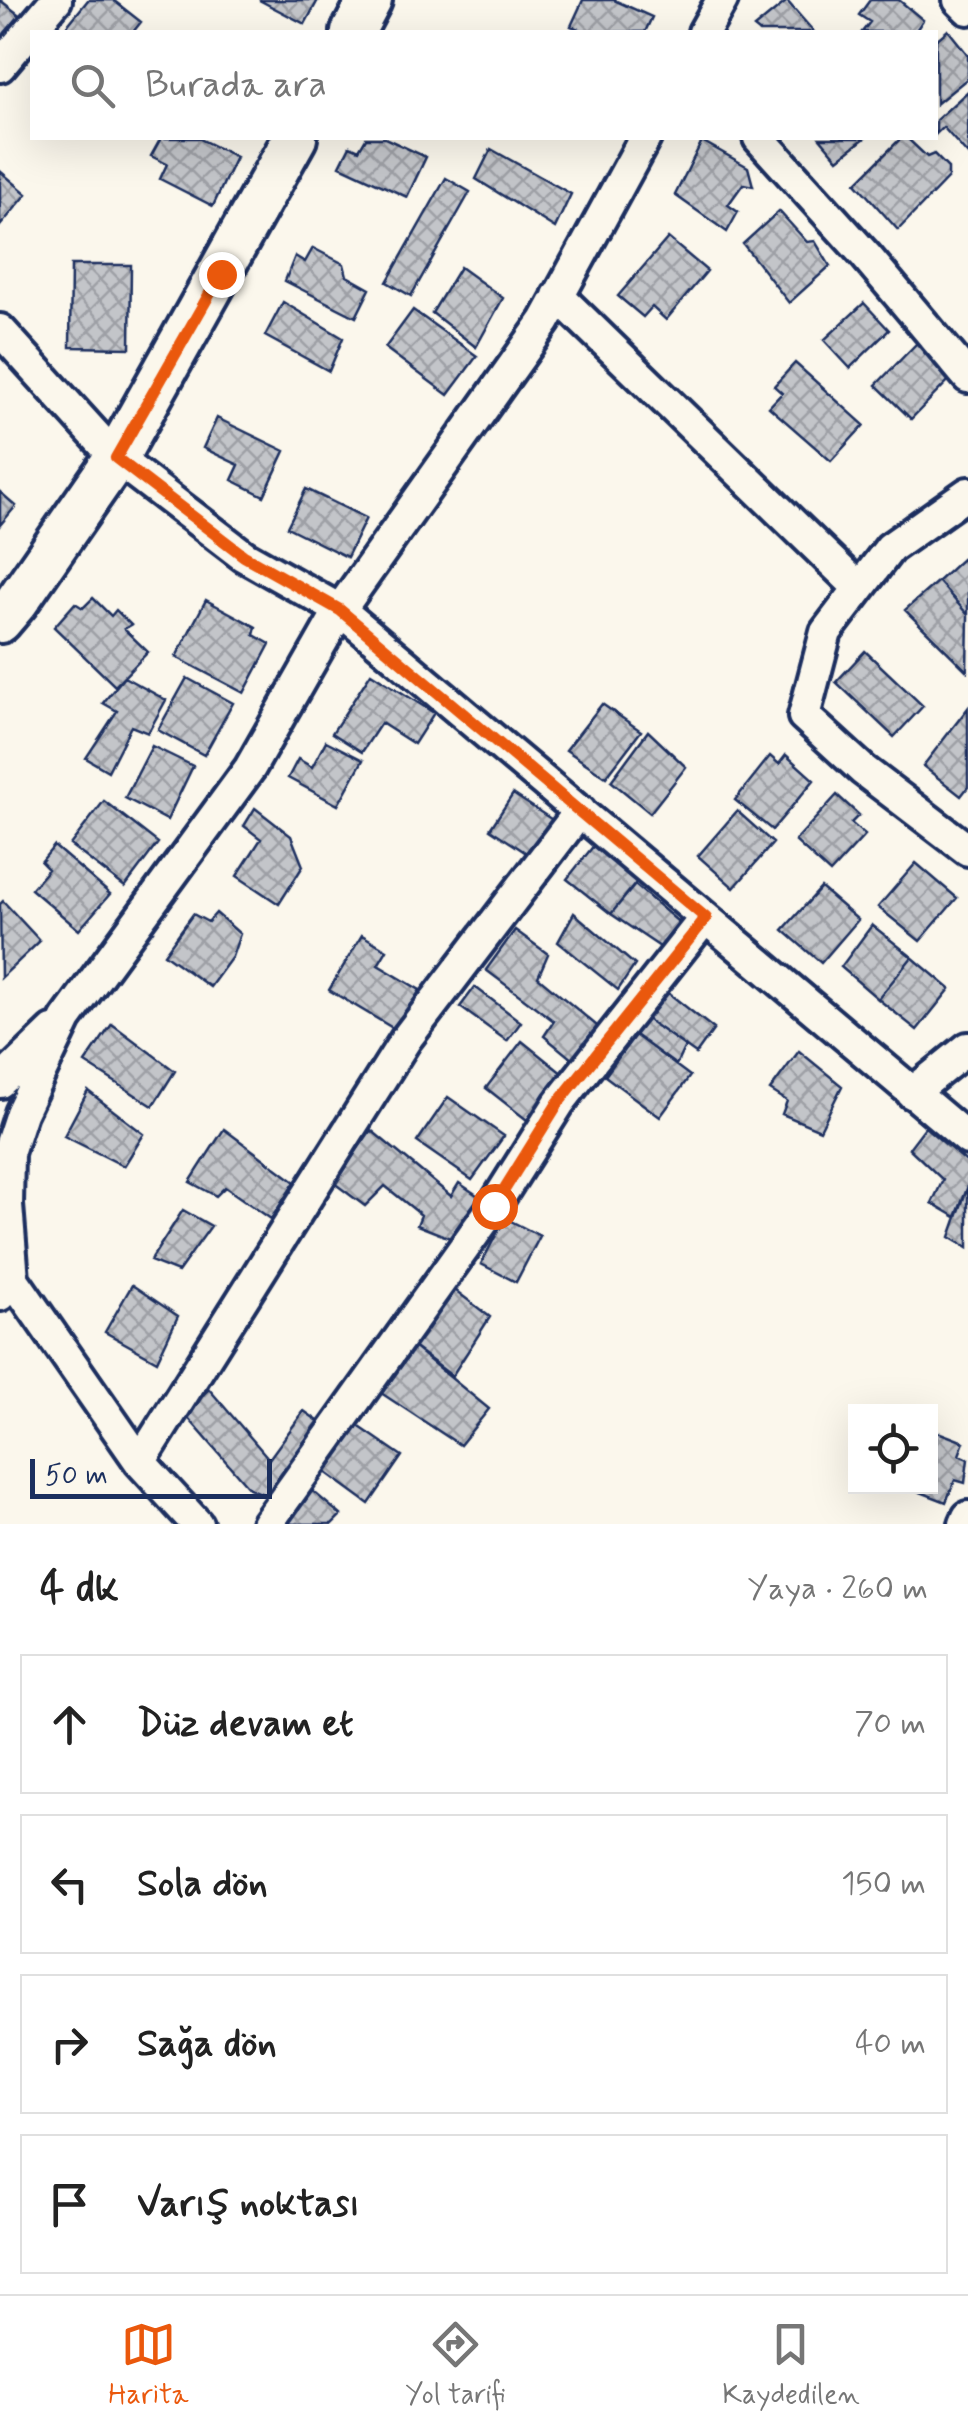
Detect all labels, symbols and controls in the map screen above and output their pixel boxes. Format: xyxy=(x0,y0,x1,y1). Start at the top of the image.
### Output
search box xyxy=(30,30,938,140)
icon: search xyxy=(65,58,120,113)
text: Burada ara xyxy=(145,61,327,110)
route end xyxy=(199,252,245,298)
route start xyxy=(472,1184,518,1230)
map controls xyxy=(848,1404,938,1494)
button: locate xyxy=(848,1404,938,1494)
scale bar xyxy=(30,1454,272,1498)
text: 50 m xyxy=(45,1458,108,1495)
text: 4 dk xyxy=(40,1562,119,1617)
text: Yaya · 260 m xyxy=(748,1568,928,1610)
icon: ahead xyxy=(42,1697,97,1752)
text: Düz devam et xyxy=(137,1700,354,1749)
text: 70 m xyxy=(854,1703,926,1745)
icon: left xyxy=(42,1857,97,1912)
text: Sola dön xyxy=(137,1860,268,1909)
text: 150 m xyxy=(841,1863,926,1905)
icon: right xyxy=(42,2017,97,2072)
text: Sağa dön xyxy=(137,2020,277,2069)
text: 40 m xyxy=(855,2023,926,2065)
icon: arrive xyxy=(42,2177,97,2232)
text: Varış noktası xyxy=(137,2180,360,2229)
tab: Harita xyxy=(108,2317,189,2414)
tab: Yol tarifi xyxy=(405,2317,506,2414)
tab: Kaydedilen xyxy=(722,2317,860,2414)

